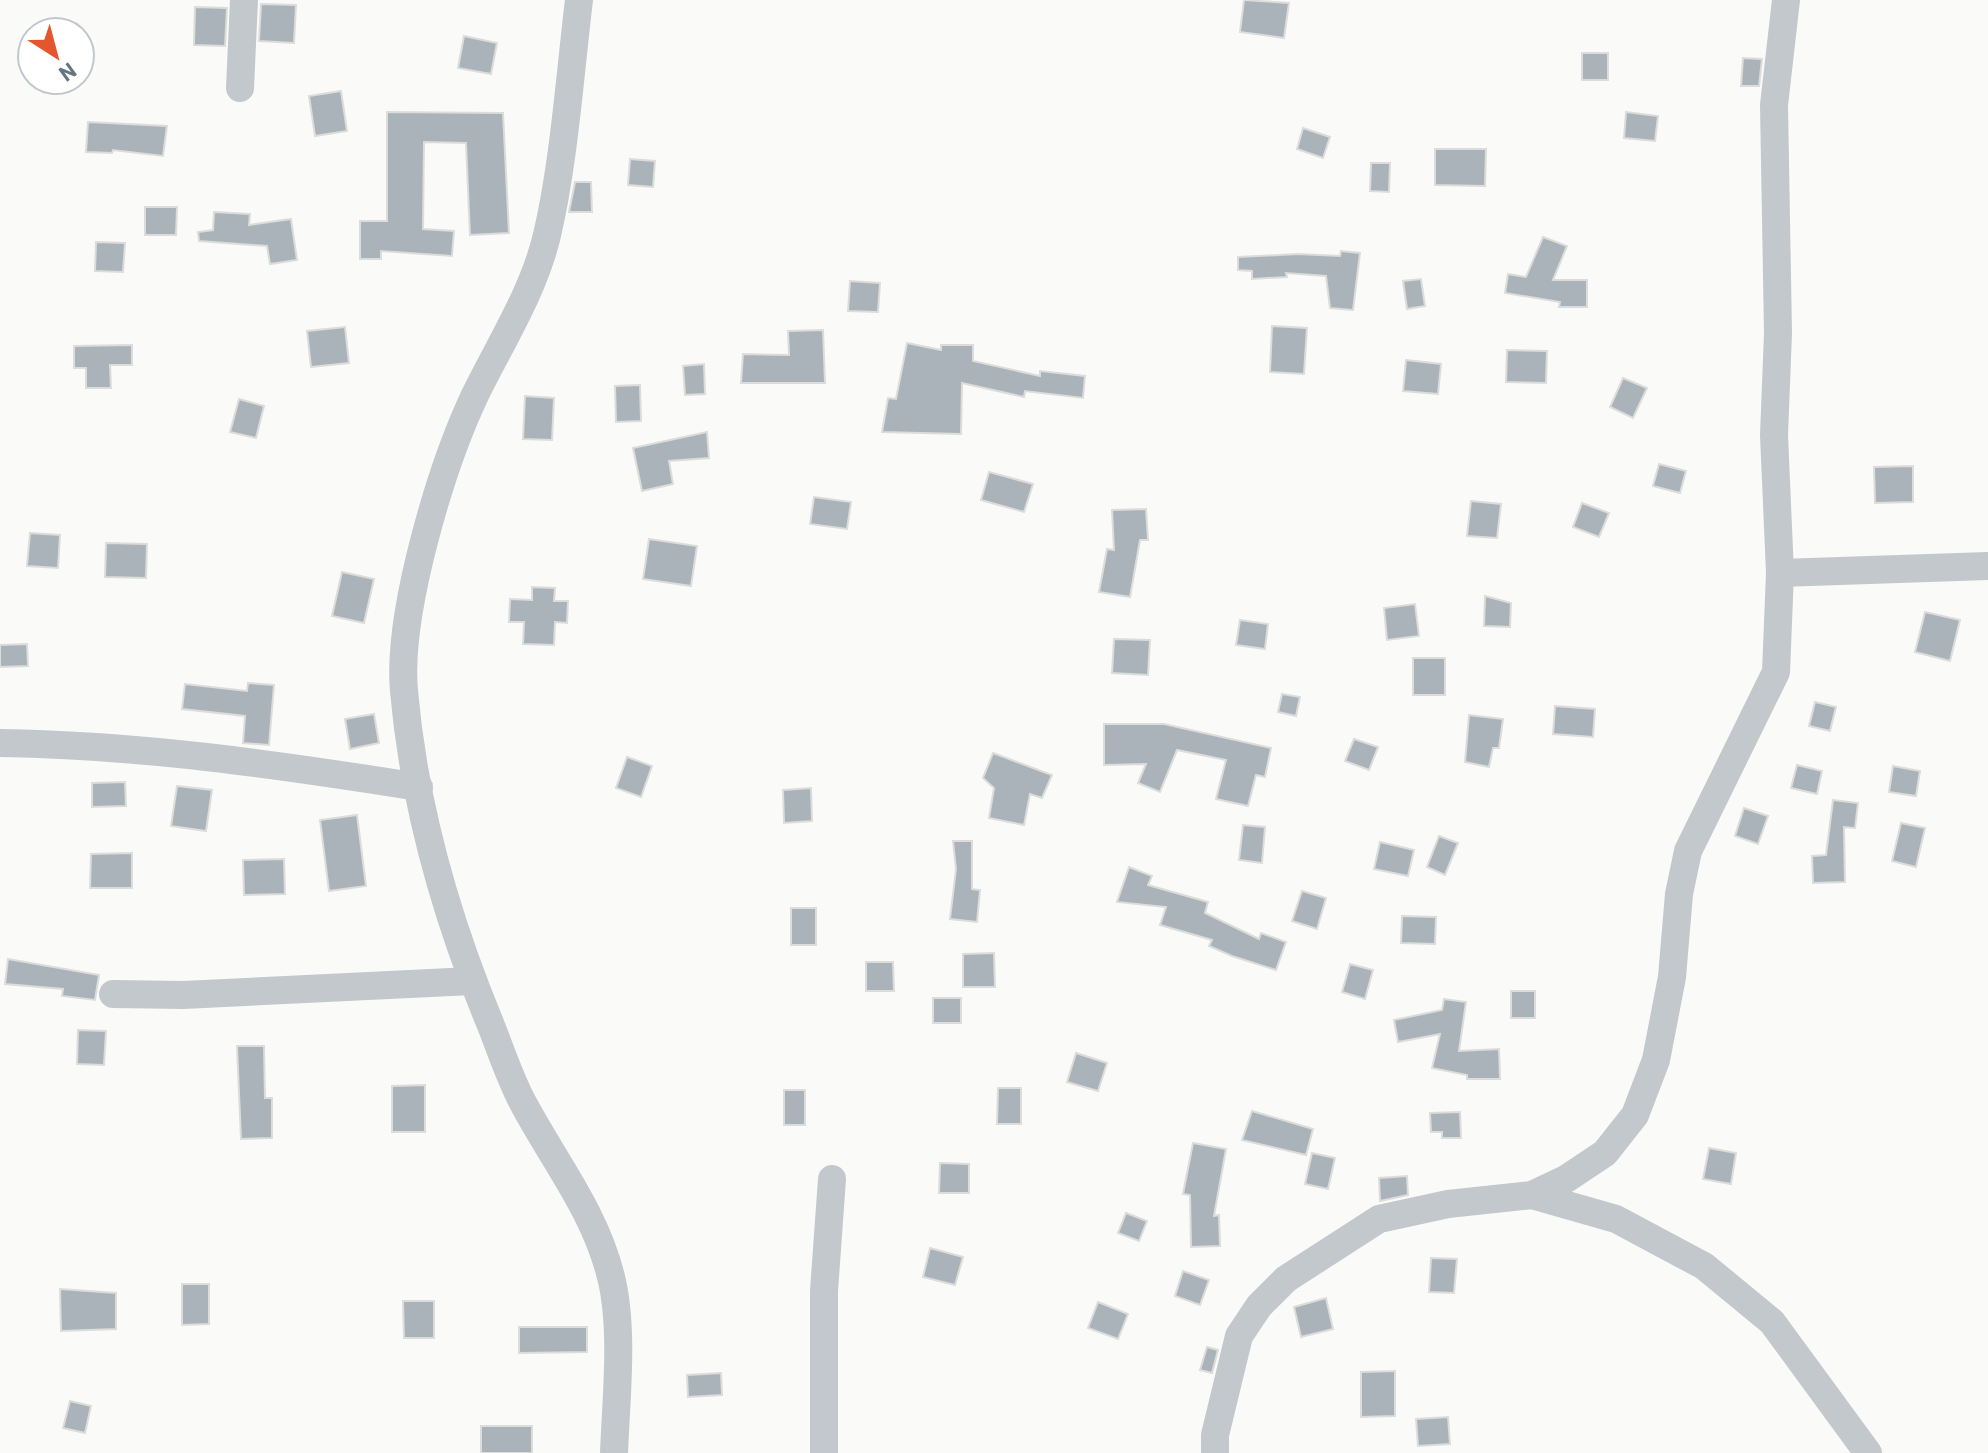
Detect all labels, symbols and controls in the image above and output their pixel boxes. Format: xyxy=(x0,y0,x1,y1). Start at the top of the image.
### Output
north arrow xyxy=(16,16,96,96)
text: N xyxy=(55,58,82,88)

